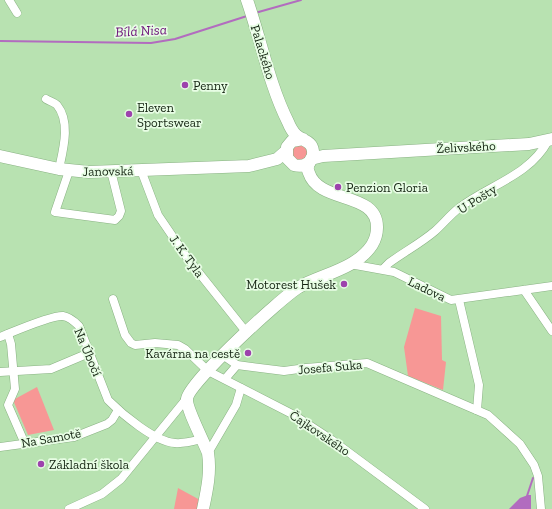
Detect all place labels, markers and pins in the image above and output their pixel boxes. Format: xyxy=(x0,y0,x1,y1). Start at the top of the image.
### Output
place label: Penny xyxy=(193,78,228,93)
marker: Penny xyxy=(180,80,190,90)
place label: Eleven Sportswear xyxy=(137,100,201,130)
marker: Eleven Sportswear xyxy=(124,109,134,119)
place label: Penzion Gloria xyxy=(346,180,429,195)
marker: Penzion Gloria xyxy=(333,182,343,192)
place label: Motorest Hušek xyxy=(246,277,336,292)
marker: Motorest Hušek xyxy=(339,279,349,289)
place label: Kavárna na cestě xyxy=(145,346,240,361)
marker: Kavárna na cestě xyxy=(243,348,253,358)
place label: Základní škola xyxy=(49,457,130,472)
marker: Základní škola xyxy=(36,459,46,469)

